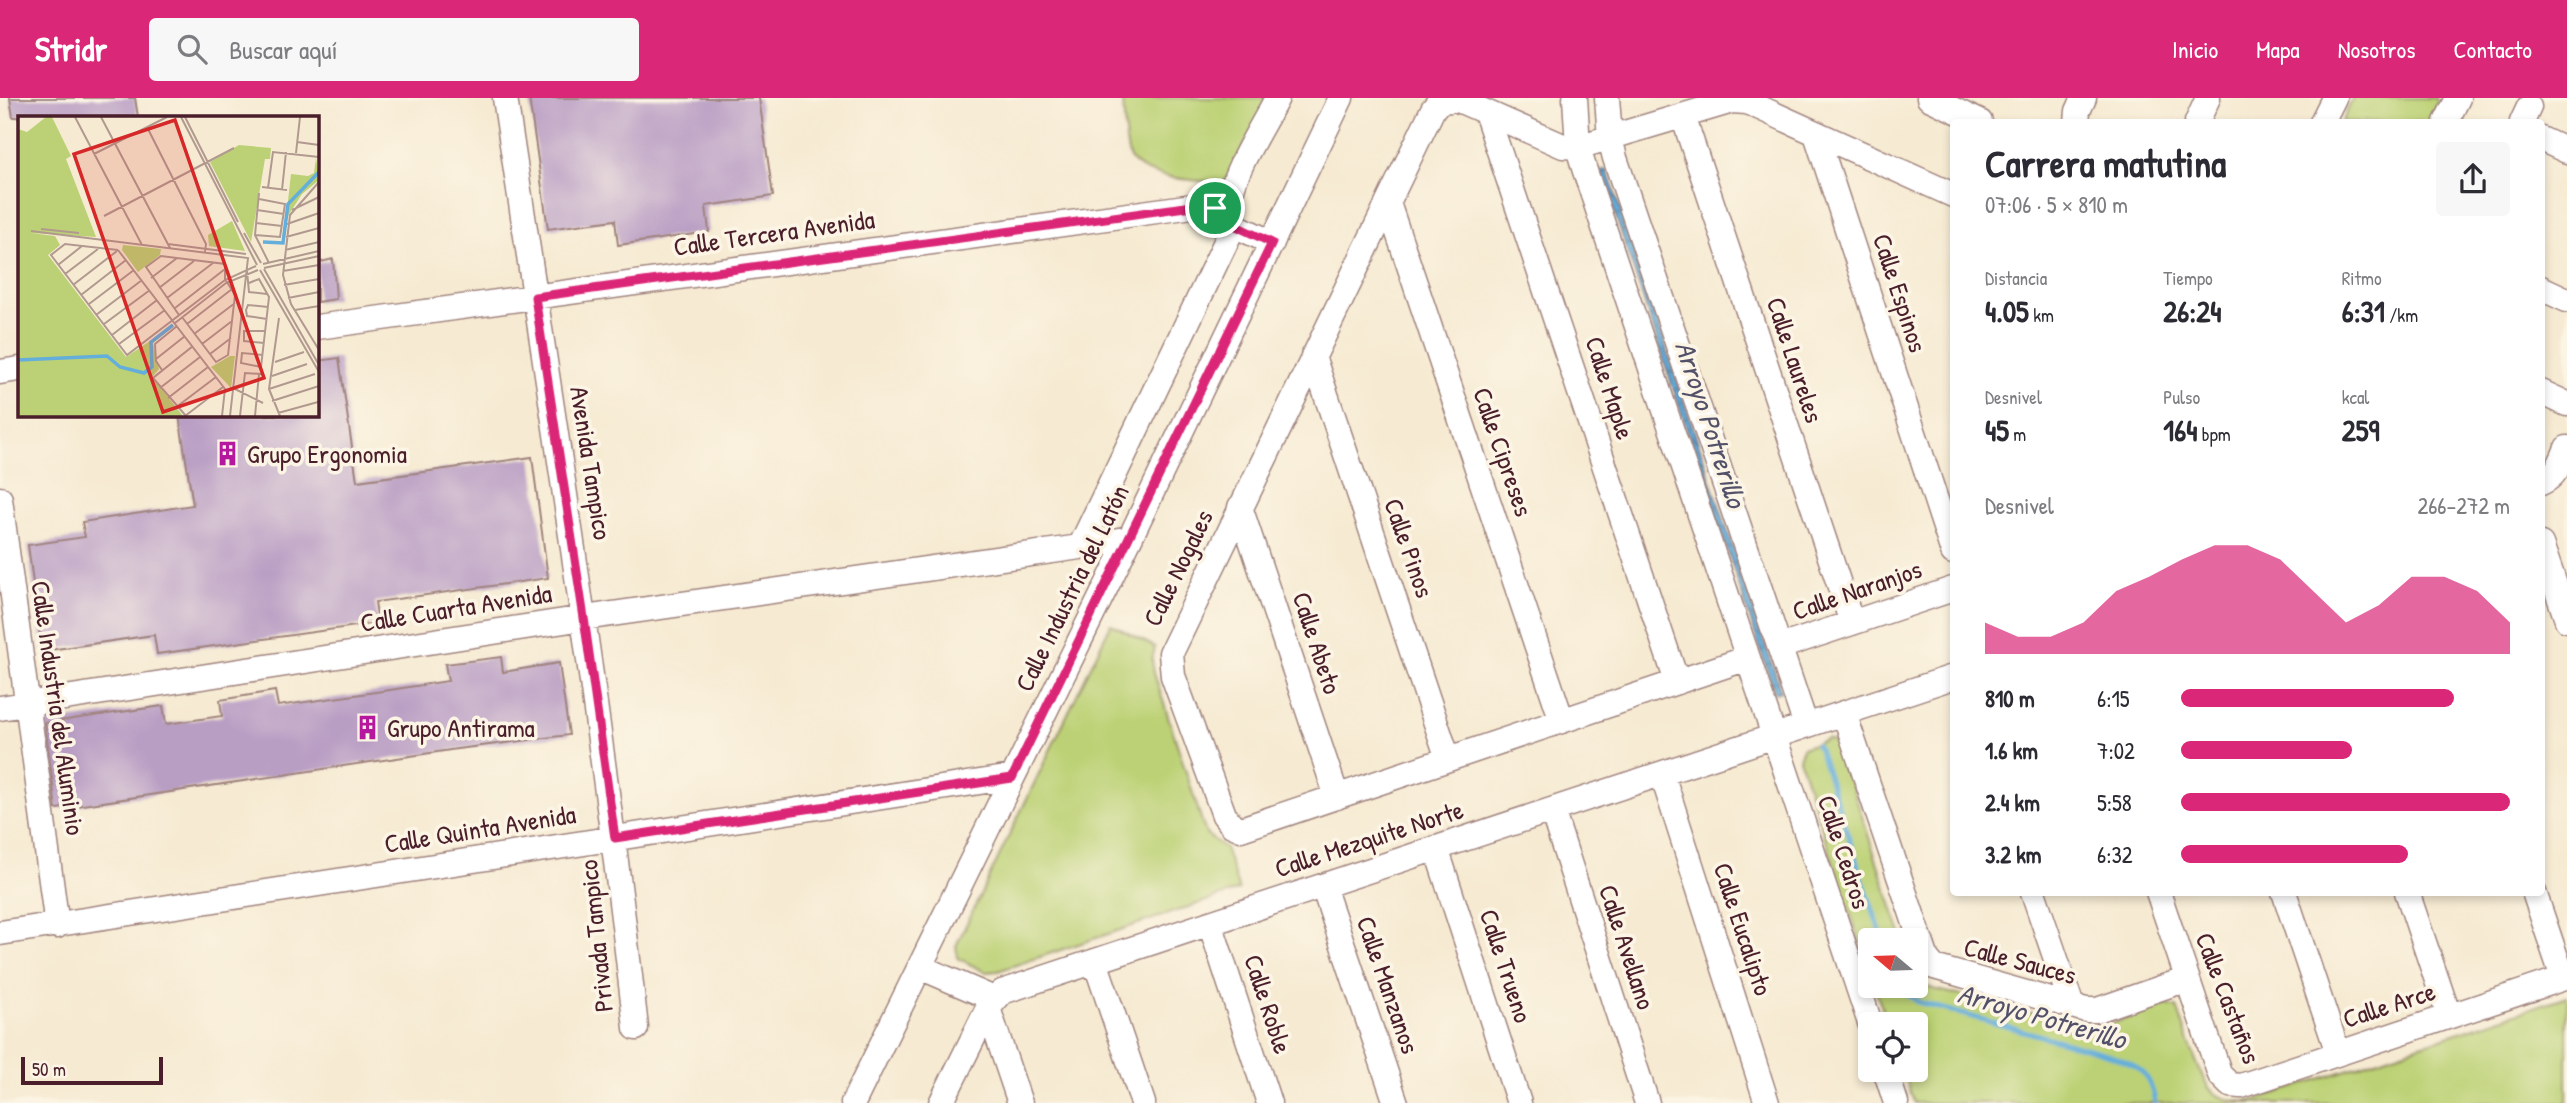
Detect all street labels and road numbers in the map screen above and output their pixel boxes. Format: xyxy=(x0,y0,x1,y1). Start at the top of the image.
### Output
street label: Calle Tercera Avenida xyxy=(671,201,877,264)
street label: Calle Espinos xyxy=(1865,229,1936,357)
street label: Calle Laureles xyxy=(1759,293,1832,427)
street label: Calle Maple xyxy=(1577,332,1644,444)
street label: Calle Cipreses xyxy=(1465,383,1542,521)
street label: Avenida Tampico xyxy=(562,384,621,542)
street label: Calle Industria del Latón xyxy=(1006,479,1137,697)
street label: Calle Pinos xyxy=(1376,494,1443,602)
street label: Calle Nogales xyxy=(1134,504,1221,632)
street label: Calle Naranjos xyxy=(1788,551,1926,628)
street label: Calle Cuarta Avenida xyxy=(358,575,554,640)
street label: Calle Industria del Aluminio xyxy=(23,579,94,837)
street label: Calle Abeto xyxy=(1285,587,1350,698)
street label: Calle Cedros xyxy=(1810,791,1879,913)
street label: Calle Mezquite Norte xyxy=(1270,792,1467,885)
street label: Calle Quinta Avenida xyxy=(382,796,578,861)
street label: Privada Tampico xyxy=(570,858,621,1014)
street label: Calle Eucalipto xyxy=(1706,858,1781,1000)
street label: Calle Avellano xyxy=(1591,880,1664,1014)
street label: Calle Trueno xyxy=(1472,905,1541,1027)
street label: Calle Manzanos xyxy=(1349,912,1428,1058)
street label: Calle Castaños xyxy=(2187,927,2269,1068)
street label: Calle Sauces xyxy=(1960,929,2080,992)
street label: Calle Roble xyxy=(1236,950,1301,1058)
street label: Calle Arce xyxy=(2338,973,2439,1036)

